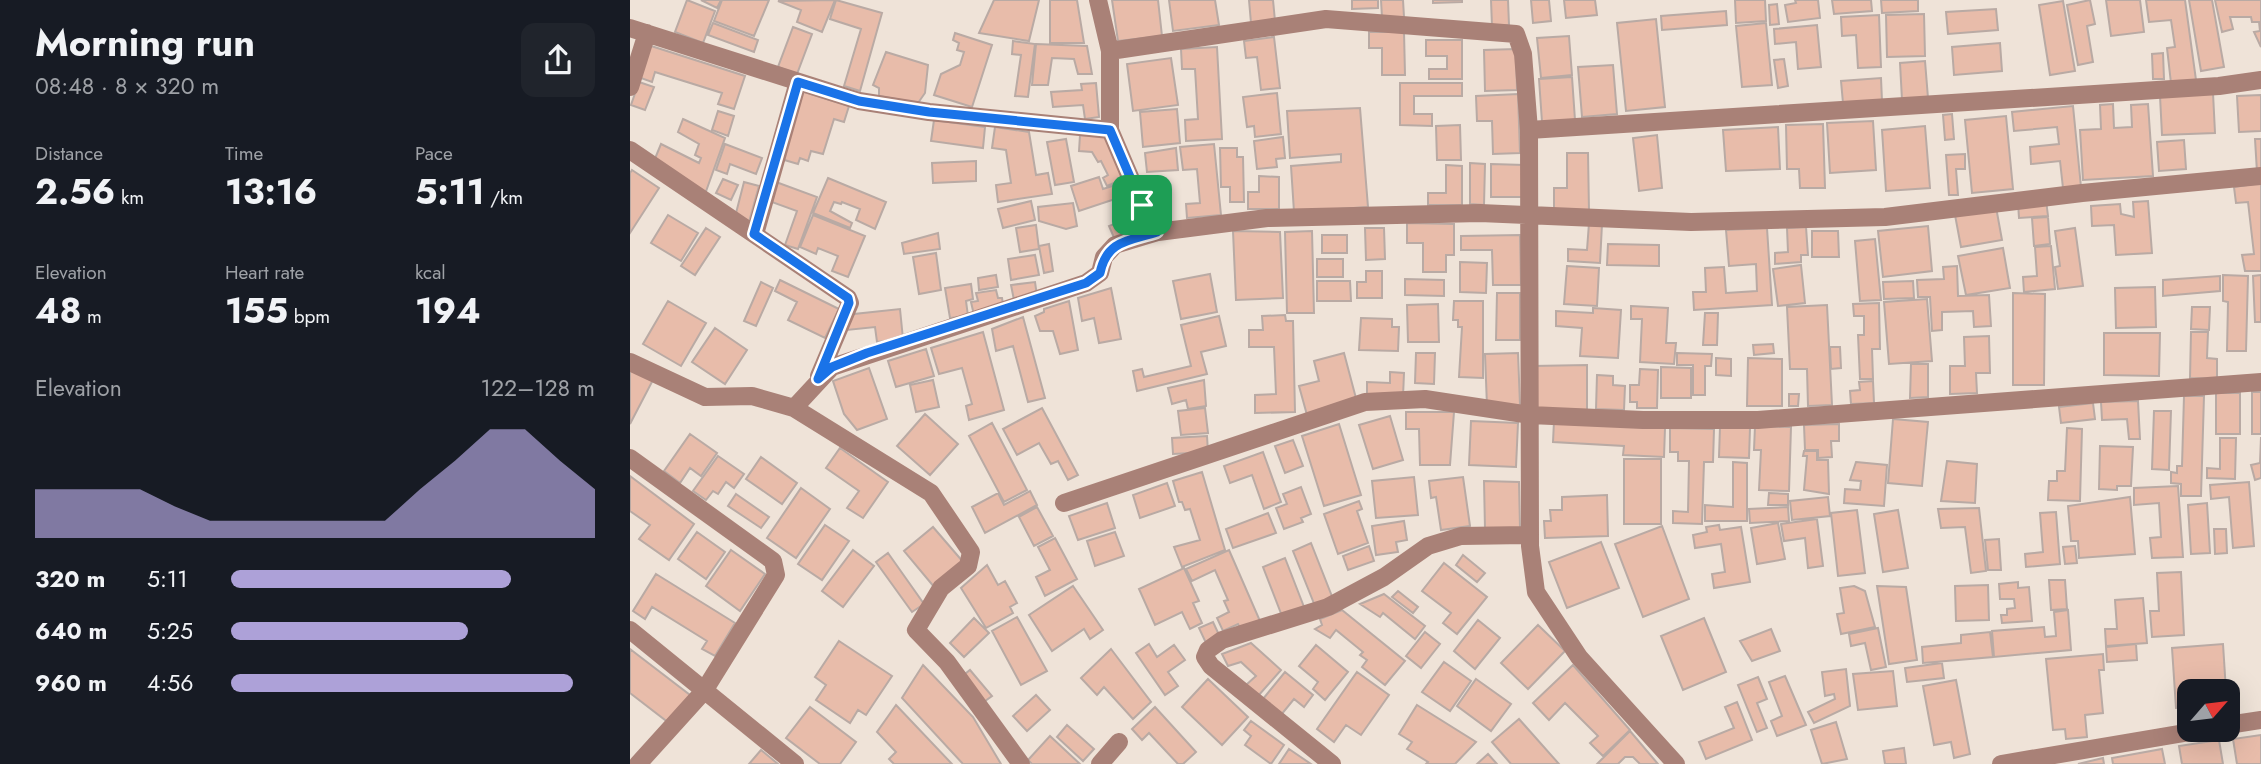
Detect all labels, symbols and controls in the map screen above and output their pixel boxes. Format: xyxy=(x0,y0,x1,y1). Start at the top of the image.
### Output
text: Morning run xyxy=(35,15,255,70)
button: share xyxy=(521,23,595,97)
text: 08:48 · 8 × 320 m xyxy=(35,69,219,103)
text: Distance xyxy=(35,140,103,167)
text: Time xyxy=(225,140,263,167)
text: Pace xyxy=(415,140,453,167)
text: 2.56 xyxy=(35,167,115,217)
text: 13:16 xyxy=(225,167,317,217)
text: 5:11 xyxy=(415,167,484,217)
pin xyxy=(1112,175,1172,235)
text: km xyxy=(115,184,144,211)
text: /km xyxy=(484,184,523,211)
icon: arrive xyxy=(1123,186,1161,224)
text: Elevation xyxy=(35,259,107,286)
text: Heart rate xyxy=(225,259,304,286)
text: kcal xyxy=(415,259,446,286)
text: 48 xyxy=(35,286,81,336)
text: 155 xyxy=(225,286,288,336)
text: 194 xyxy=(415,286,481,336)
text: m xyxy=(81,303,102,330)
text: bpm xyxy=(288,303,330,330)
text: Elevation xyxy=(35,371,122,405)
text: 122–128 m xyxy=(481,371,595,405)
text: 320 m xyxy=(35,562,105,596)
text: 5:11 xyxy=(147,562,188,596)
text: 640 m xyxy=(35,614,107,648)
text: 5:25 xyxy=(147,614,193,648)
text: 960 m xyxy=(35,666,107,700)
text: 4:56 xyxy=(147,666,194,700)
north arrow xyxy=(2177,679,2240,742)
map controls xyxy=(2177,679,2240,742)

